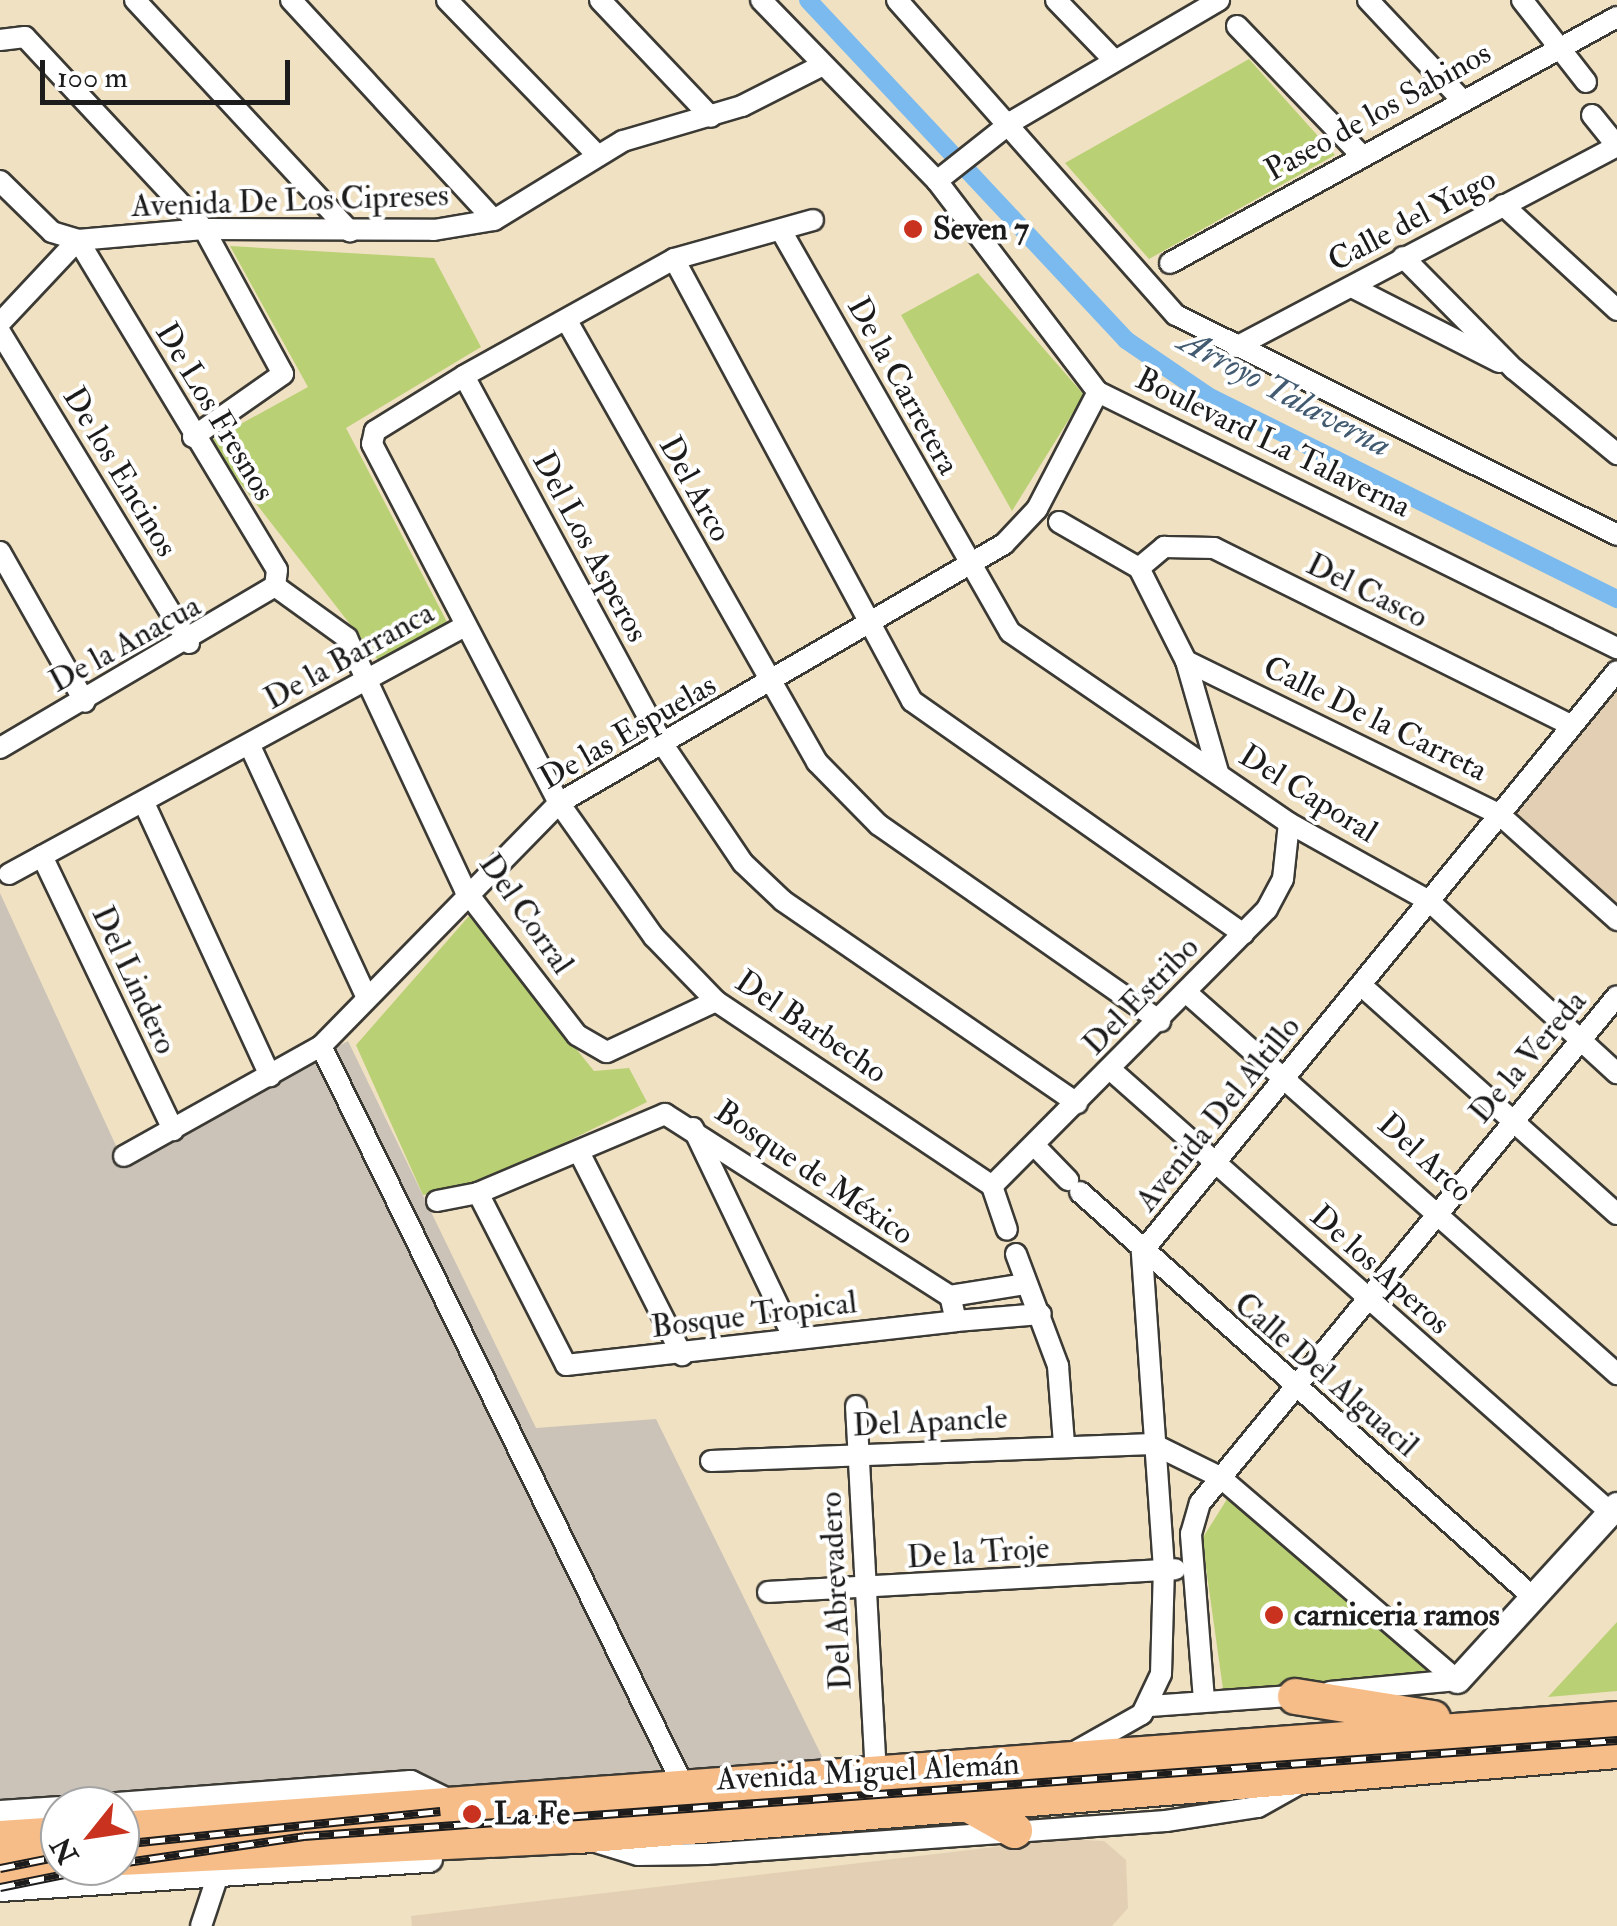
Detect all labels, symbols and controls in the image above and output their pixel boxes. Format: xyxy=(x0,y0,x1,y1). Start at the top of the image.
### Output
street label: Paseo de los Sabinos xyxy=(1258,34,1498,190)
scale bar xyxy=(45,40,295,102)
text: 100 m xyxy=(57,59,128,96)
street label: Calle del Yugo xyxy=(1322,160,1502,280)
street label: Avenida De Los Cipreses xyxy=(131,176,449,226)
place label: Seven 7 xyxy=(933,210,1029,248)
marker: Seven 7 xyxy=(902,218,924,240)
street label: De la Carretera xyxy=(839,291,967,481)
street label: De Los Fresnos xyxy=(147,316,283,508)
water label: Arroyo Talaverna xyxy=(1172,320,1398,466)
street label: Boulevard La Talaverna xyxy=(1129,360,1417,526)
street label: De los Encinos xyxy=(54,380,186,564)
street label: Del Arco xyxy=(650,430,740,548)
street label: Del Los Asperos xyxy=(524,445,656,649)
street label: Del Casco xyxy=(1300,545,1434,637)
street label: De la Anacua xyxy=(43,587,207,701)
street label: De la Barranca xyxy=(258,594,440,718)
street label: Calle De la Carreta xyxy=(1257,648,1493,790)
street label: De las Espuelas xyxy=(533,666,723,798)
street label: Del Caporal xyxy=(1232,736,1384,852)
street label: Del Corral xyxy=(471,846,581,982)
street label: Del Lindero xyxy=(83,900,185,1060)
street label: Del Estribo xyxy=(1075,929,1207,1063)
street label: Del Barbecho xyxy=(728,962,894,1092)
street label: De la Vereda xyxy=(1461,983,1595,1131)
street label: Avenida Del Altillo xyxy=(1128,1009,1308,1219)
street label: Bosque de México xyxy=(707,1092,921,1254)
street label: Del Arco xyxy=(1370,1105,1480,1211)
street label: De los Aperos xyxy=(1302,1197,1458,1343)
street label: Bosque Tropical xyxy=(649,1283,859,1347)
street label: Calle Del Alguacil xyxy=(1226,1285,1426,1465)
street label: Del Apancle xyxy=(852,1399,1008,1445)
street label: Del Abrevadero xyxy=(812,1491,860,1691)
street label: De la Troje xyxy=(906,1529,1050,1577)
place label: carniceria ramos xyxy=(1294,1596,1500,1634)
marker: carniceria ramos xyxy=(1263,1604,1285,1626)
street label: Avenida Miguel Alemán xyxy=(715,1745,1021,1799)
north arrow xyxy=(40,1786,140,1886)
place label: La Fe xyxy=(494,1795,570,1833)
marker: La Fe xyxy=(459,1801,485,1827)
text: N xyxy=(44,1831,87,1870)

